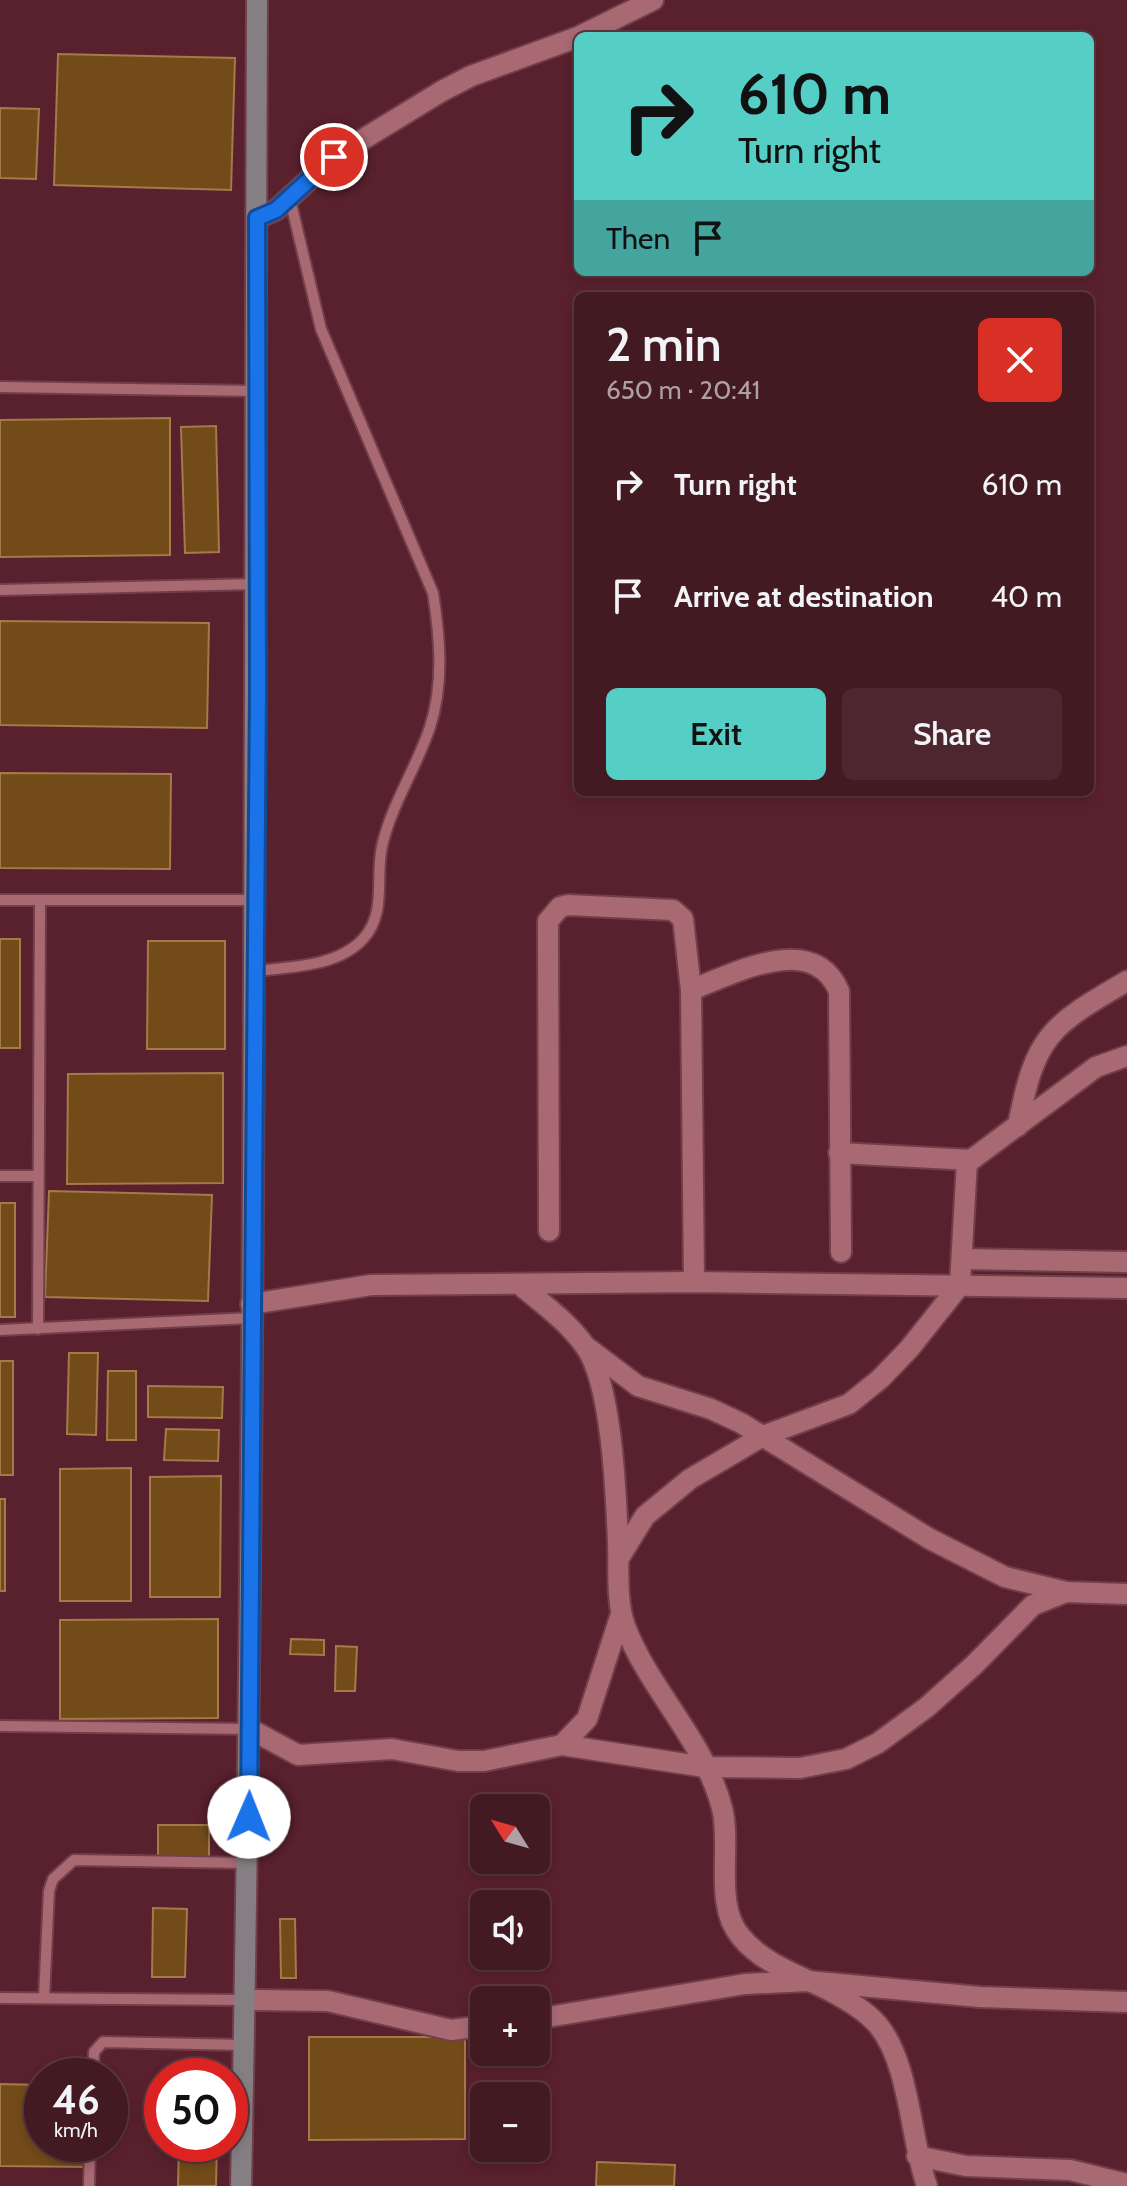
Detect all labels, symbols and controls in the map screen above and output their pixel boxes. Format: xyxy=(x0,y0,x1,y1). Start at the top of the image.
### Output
text: 610 m xyxy=(738,60,891,128)
icon: right xyxy=(606,64,710,168)
pin xyxy=(300,123,368,191)
text: Turn right xyxy=(738,128,881,172)
icon: arrive xyxy=(312,135,356,179)
icon: arrive xyxy=(686,216,730,260)
text: Then xyxy=(606,220,670,257)
text: 2 min xyxy=(606,315,722,373)
button: close xyxy=(978,318,1062,402)
text: 650 m · 20:41 xyxy=(606,374,760,406)
icon: right xyxy=(606,462,650,506)
text: Turn right xyxy=(674,466,797,503)
text: 610 m xyxy=(981,466,1062,503)
icon: arrive xyxy=(606,574,650,618)
text: Arrive at destination xyxy=(674,578,934,615)
text: 40 m xyxy=(991,578,1062,615)
button: Exit xyxy=(606,688,826,780)
button: Share xyxy=(842,688,1062,780)
position arrow xyxy=(207,1775,291,1859)
north arrow xyxy=(470,1794,550,1874)
map controls xyxy=(470,1794,550,2162)
button: sound xyxy=(470,1890,550,1970)
button: + xyxy=(470,1986,550,2066)
speed limit sign: 50 xyxy=(144,2058,248,2162)
text: 46 xyxy=(52,2075,100,2124)
button: − xyxy=(470,2082,550,2162)
text: km/h xyxy=(54,2118,98,2142)

